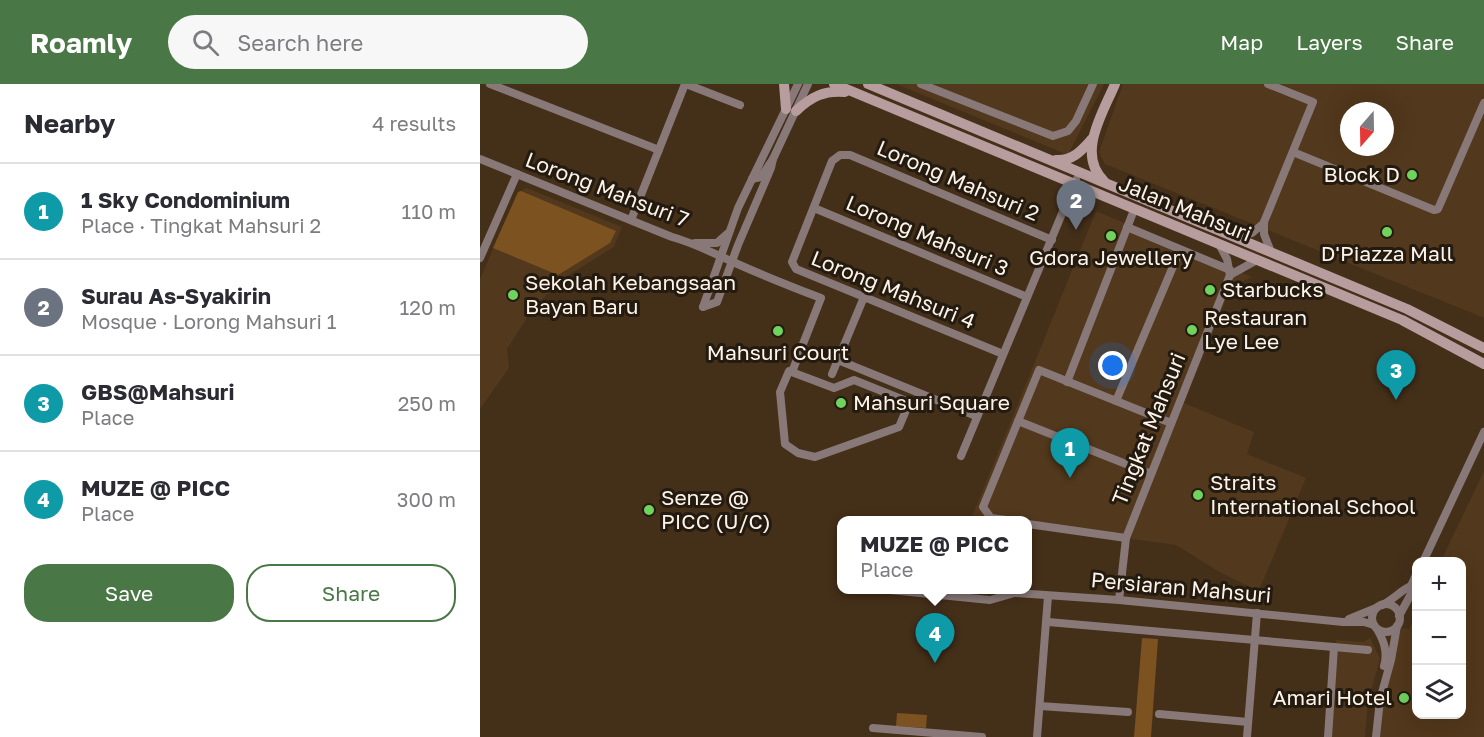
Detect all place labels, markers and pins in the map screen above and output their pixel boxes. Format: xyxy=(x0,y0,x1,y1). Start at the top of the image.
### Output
place label: Block D xyxy=(1324,161,1400,187)
marker: Block D xyxy=(1405,168,1419,182)
pin: 2 xyxy=(1056,180,1096,230)
marker: D'Piazza Mall xyxy=(1380,225,1394,239)
marker: Gdora Jewellery xyxy=(1104,229,1118,243)
place label: D'Piazza Mall xyxy=(1321,240,1453,266)
place label: Gdora Jewellery xyxy=(1029,244,1193,270)
place label: Sekolah Kebangsaan Bayan Baru xyxy=(525,269,736,319)
place label: Starbucks xyxy=(1222,276,1324,302)
marker: Starbucks xyxy=(1203,283,1217,297)
marker: Sekolah Kebangsaan Bayan Baru xyxy=(506,288,520,302)
place label: Restauran Lye Lee xyxy=(1204,304,1307,354)
marker: Restauran Lye Lee xyxy=(1185,323,1199,337)
marker: Mahsuri Court xyxy=(771,324,785,338)
place label: Mahsuri Court xyxy=(707,339,849,365)
pin: 3 xyxy=(1376,350,1416,400)
place label: Mahsuri Square xyxy=(853,389,1010,415)
marker: Mahsuri Square xyxy=(834,396,848,410)
pin: 1 xyxy=(1050,428,1090,478)
place label: Straits International School xyxy=(1210,469,1416,519)
place label: Senze @ PICC (U/C) xyxy=(661,484,771,534)
marker: Straits International School xyxy=(1191,488,1205,502)
marker: Senze @ PICC (U/C) xyxy=(642,503,656,517)
pin: 4 xyxy=(916,614,954,663)
place label: Amari Hotel xyxy=(1273,684,1392,710)
marker: Amari Hotel xyxy=(1397,691,1411,705)

